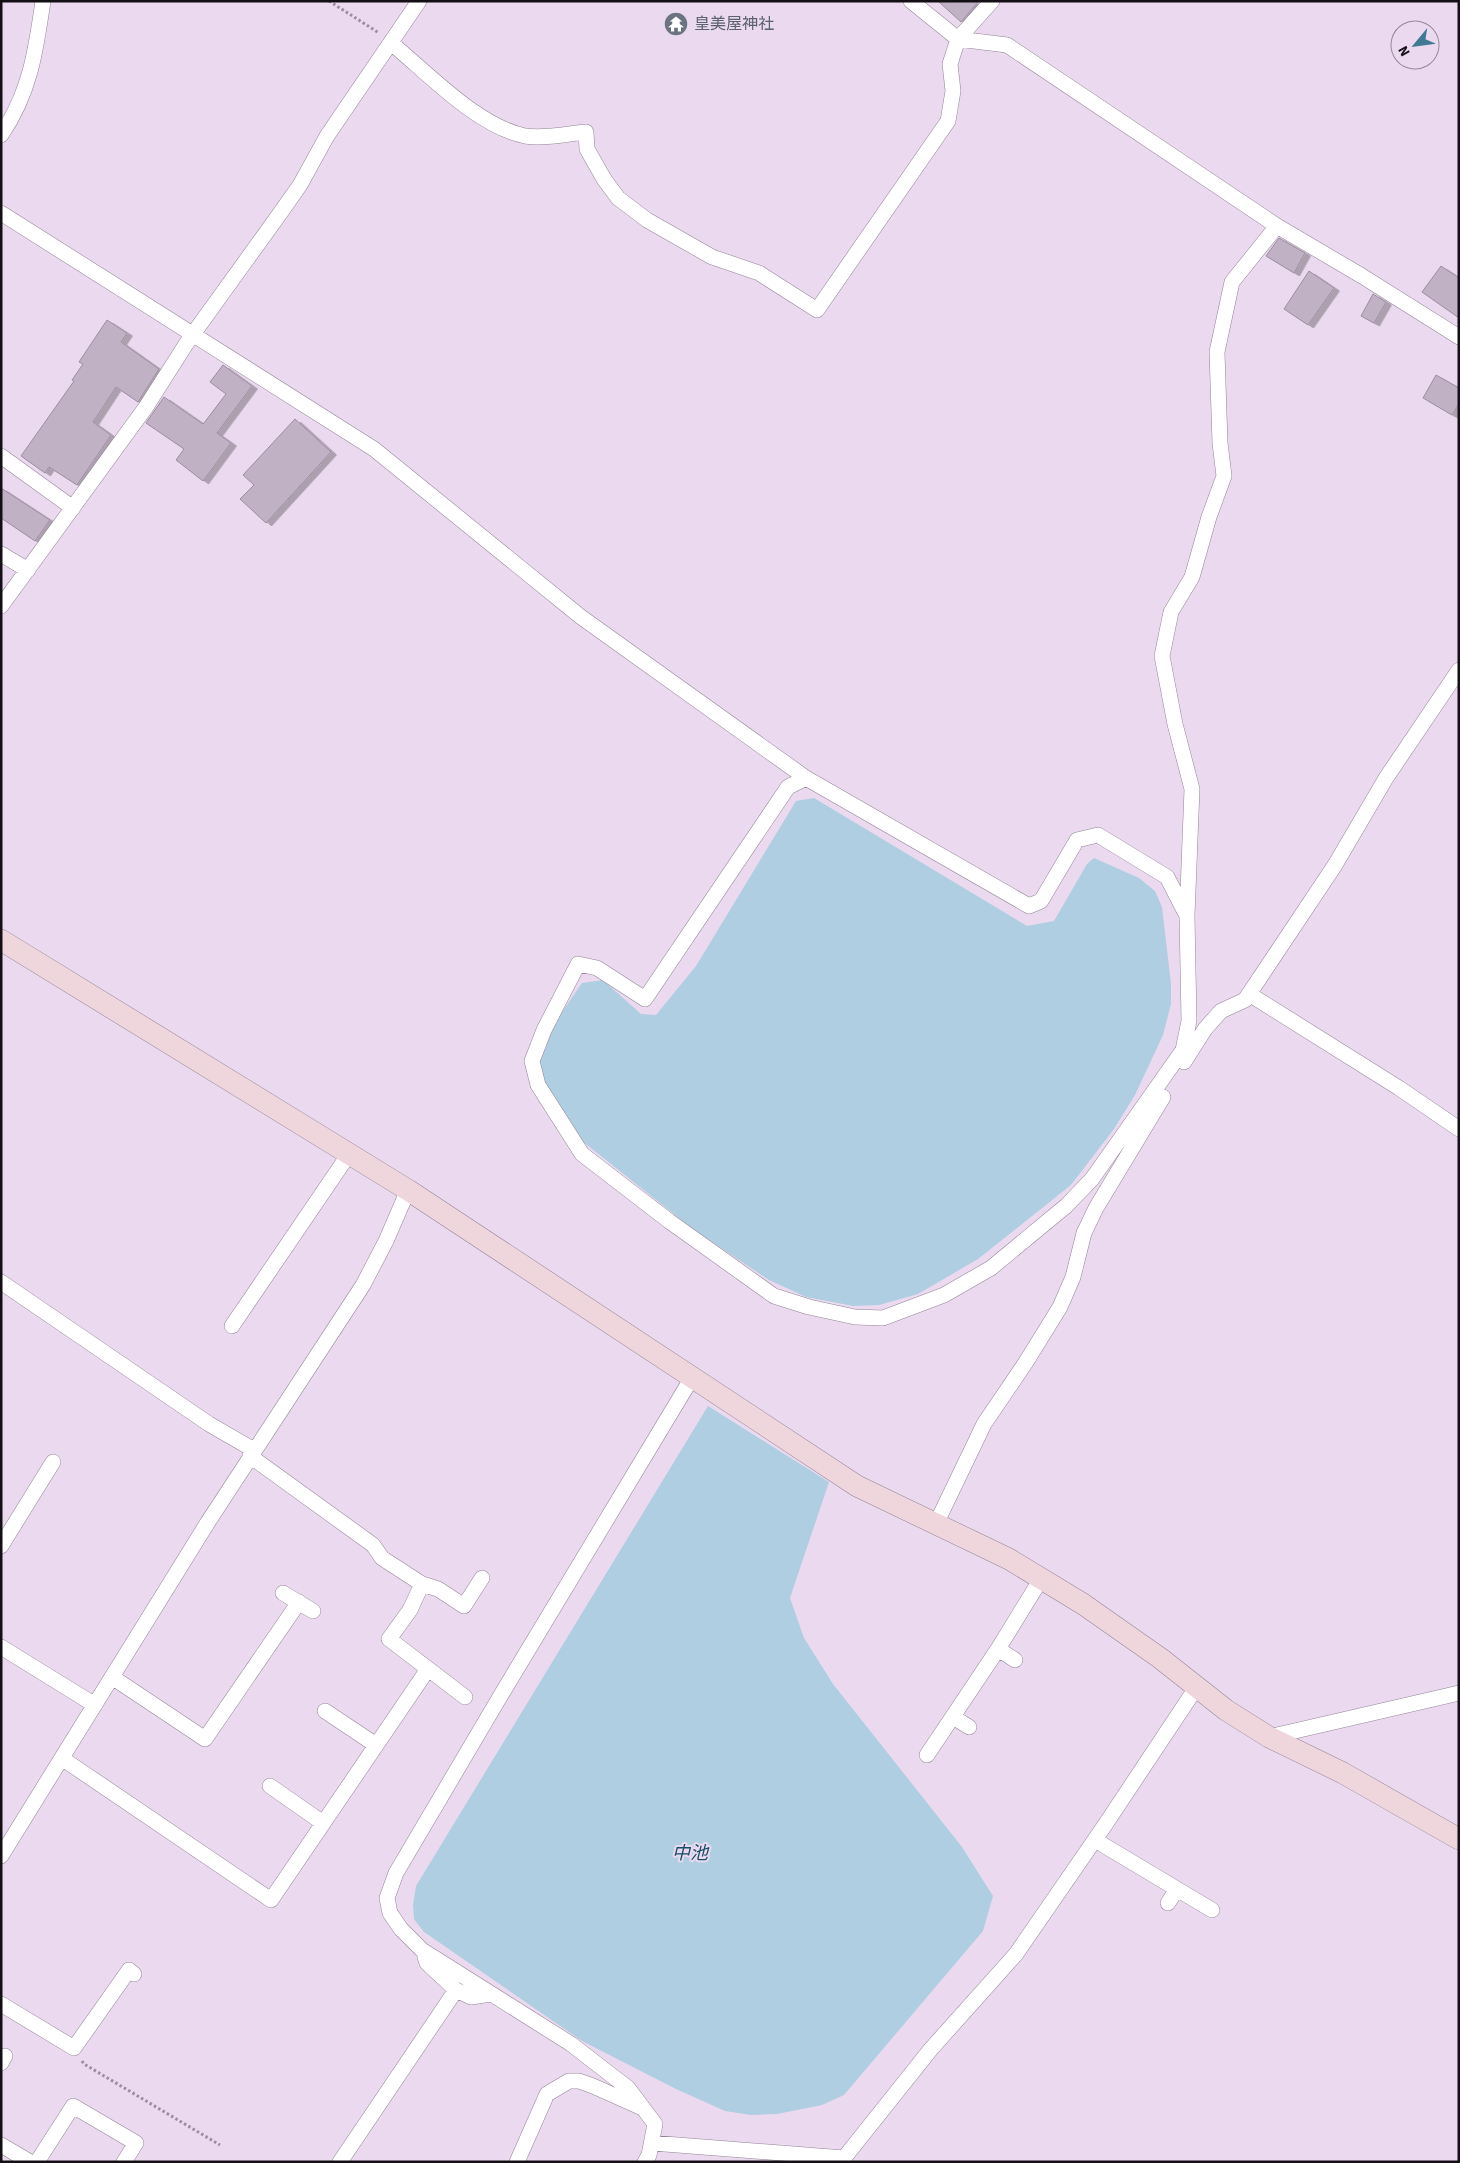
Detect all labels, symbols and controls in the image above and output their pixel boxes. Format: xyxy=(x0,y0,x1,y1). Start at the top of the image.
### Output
temple icon: 皇美屋神社 xyxy=(663,11,689,37)
place label: 皇美屋神社 xyxy=(694,13,774,35)
north arrow xyxy=(1390,20,1440,70)
text: N xyxy=(1394,42,1416,60)
water label: 中池 xyxy=(672,1841,710,1866)

